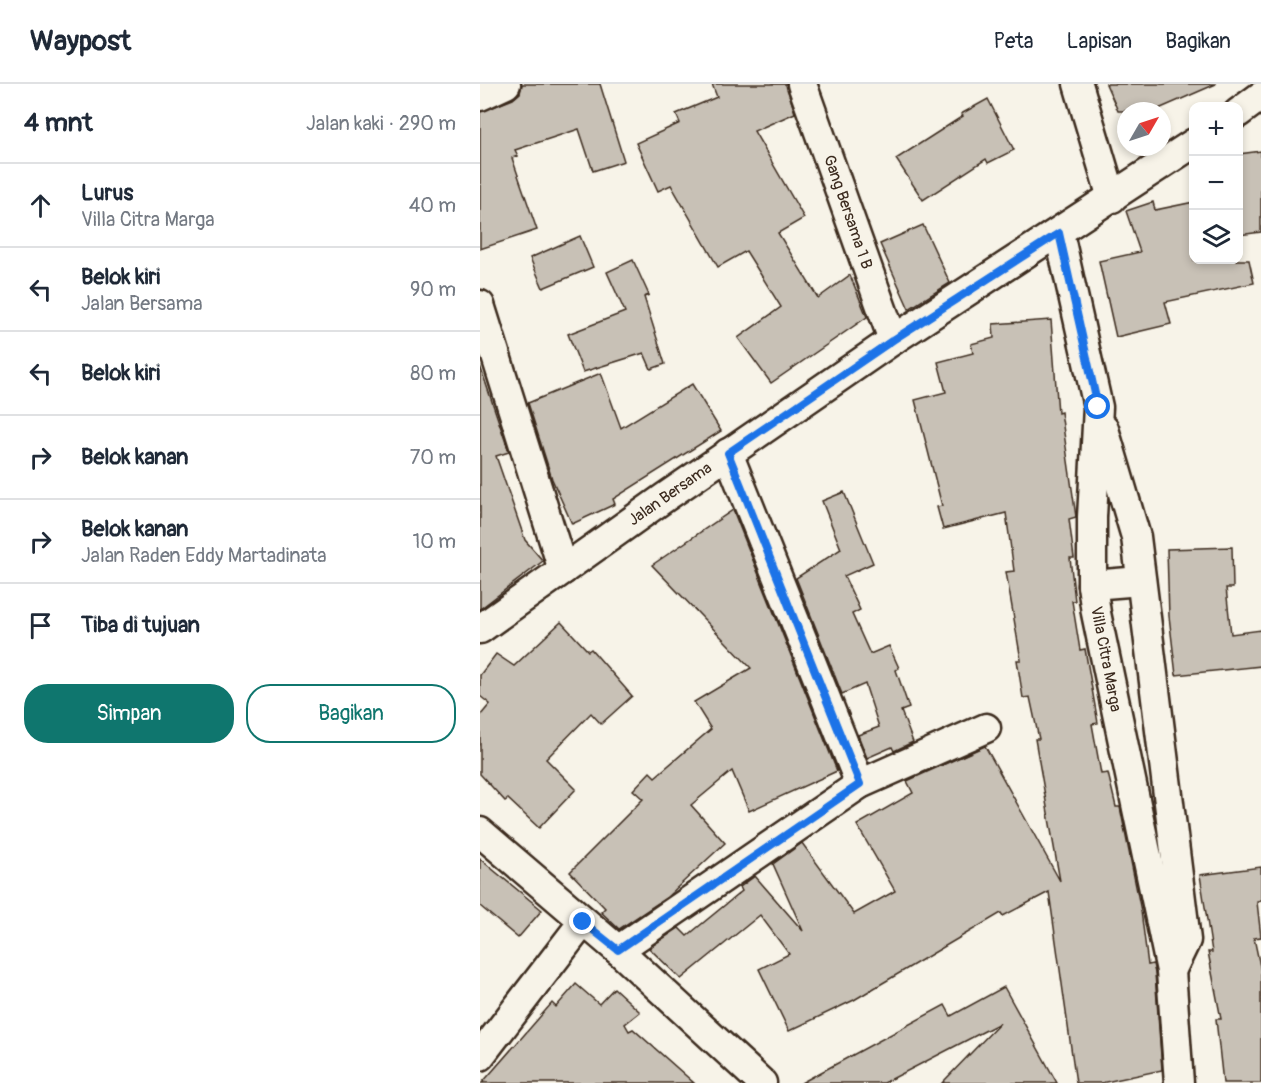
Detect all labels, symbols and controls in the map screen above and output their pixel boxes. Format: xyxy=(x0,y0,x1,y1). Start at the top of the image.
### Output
text: Waypost xyxy=(30,24,131,59)
text: Peta xyxy=(993,28,1034,55)
text: Lapisan xyxy=(1067,28,1132,55)
text: Bagikan xyxy=(1165,28,1231,55)
north arrow xyxy=(1117,102,1171,156)
map controls xyxy=(1189,102,1243,264)
button: + xyxy=(1189,102,1243,156)
text: 4 mnt xyxy=(24,107,93,139)
text: Jalan kaki · 290 m xyxy=(306,111,456,136)
street label: Gang Bersama 1 B xyxy=(819,152,877,272)
button: − xyxy=(1189,156,1243,210)
text: Lurus xyxy=(81,179,133,207)
icon: ahead xyxy=(24,189,57,222)
text: 40 m xyxy=(409,193,456,218)
text: Villa Citra Marga xyxy=(81,207,215,232)
button: layers xyxy=(1189,210,1243,264)
text: Belok kiri xyxy=(81,263,160,291)
icon: left xyxy=(24,273,57,306)
text: 90 m xyxy=(410,277,456,302)
text: Jalan Bersama xyxy=(81,291,203,316)
icon: left xyxy=(24,357,57,390)
text: Belok kiri xyxy=(81,359,160,387)
text: 80 m xyxy=(410,361,456,386)
route start xyxy=(1084,393,1110,419)
icon: right xyxy=(24,441,57,474)
text: Belok kanan xyxy=(81,443,189,471)
text: 70 m xyxy=(410,445,456,470)
street label: Jalan Bersama xyxy=(624,458,716,530)
text: Belok kanan xyxy=(81,515,189,543)
icon: right xyxy=(24,525,57,558)
text: 10 m xyxy=(412,529,456,554)
text: Jalan Raden Eddy Martadinata xyxy=(81,543,327,568)
street label: Villa Citra Marga xyxy=(1086,605,1126,713)
icon: arrive xyxy=(24,609,57,642)
text: Tiba di tujuan xyxy=(81,611,200,639)
button: Simpan xyxy=(24,684,234,743)
button: Bagikan xyxy=(246,684,456,743)
route end xyxy=(569,908,595,934)

